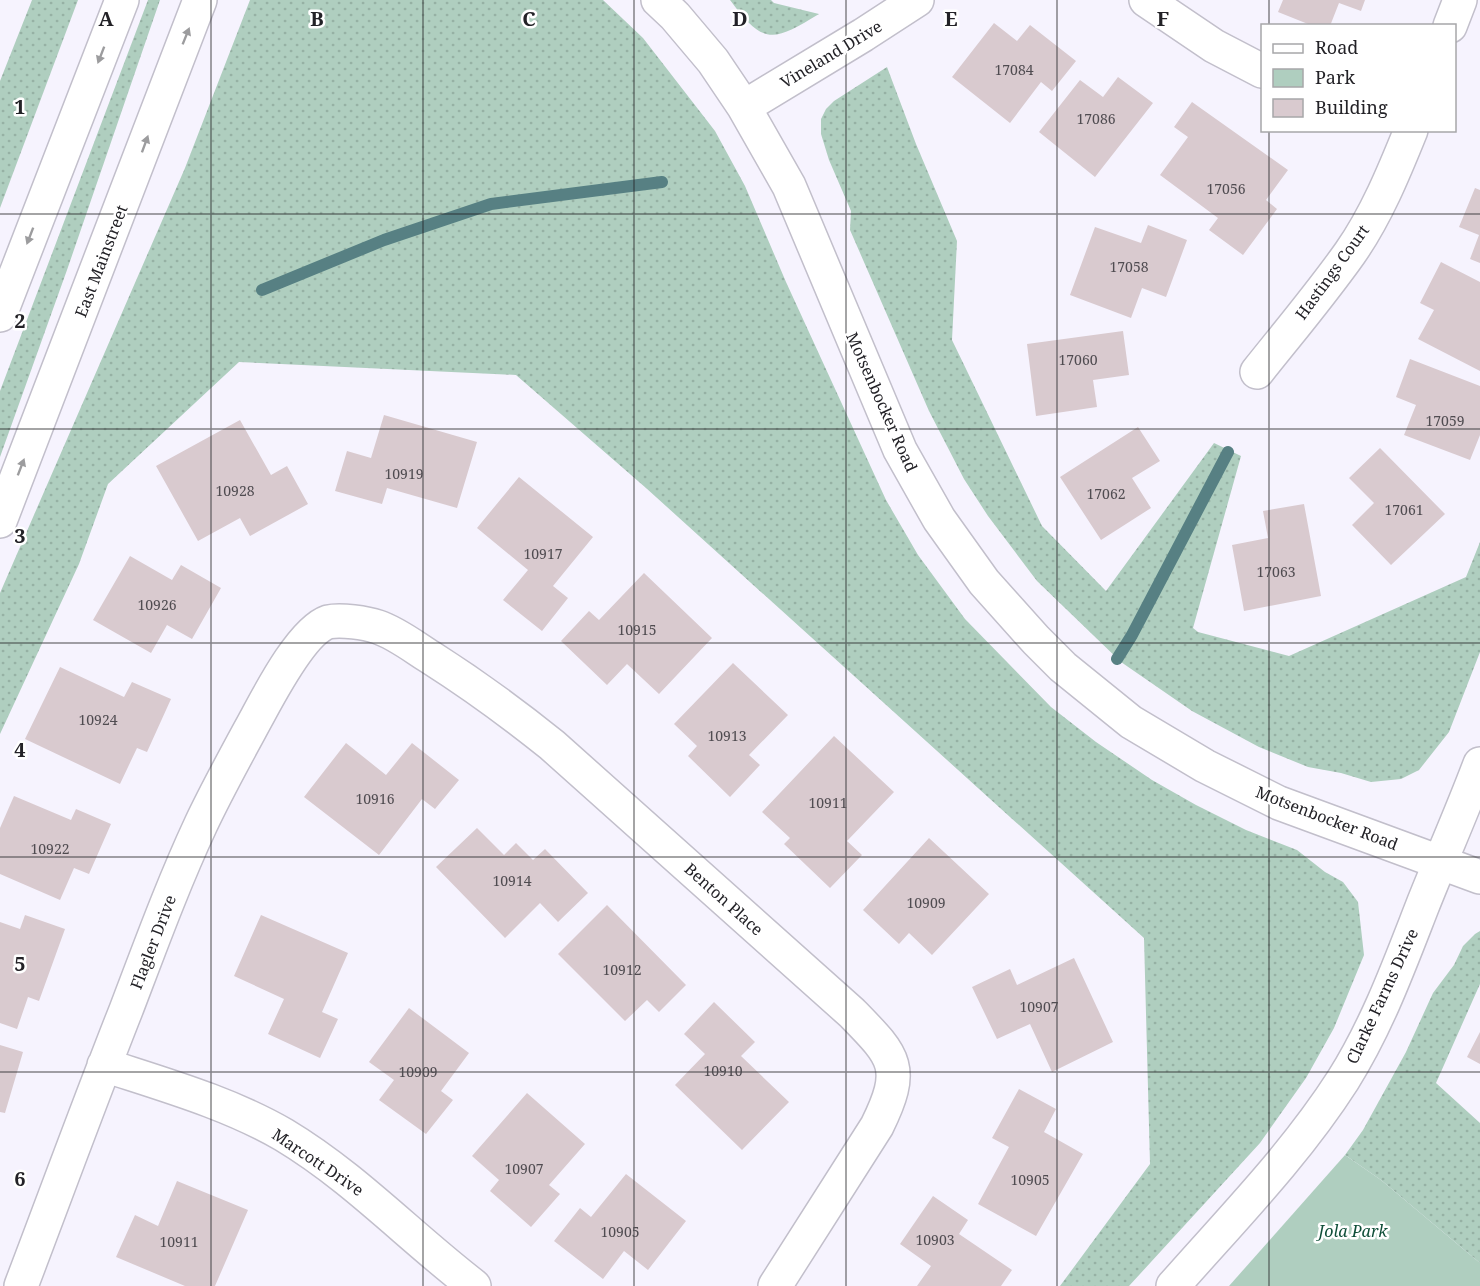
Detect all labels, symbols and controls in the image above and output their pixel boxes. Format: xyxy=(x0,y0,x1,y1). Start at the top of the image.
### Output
text: A xyxy=(98,5,114,32)
text: B xyxy=(310,5,324,32)
text: C xyxy=(522,5,536,32)
text: D xyxy=(732,5,748,32)
text: E xyxy=(944,5,958,32)
text: F xyxy=(1157,5,1169,32)
street label: Vineland Drive xyxy=(776,15,886,93)
legend xyxy=(1261,24,1456,132)
one-way arrow xyxy=(182,27,191,45)
text: Road xyxy=(1315,35,1358,59)
one-way arrow xyxy=(96,46,106,64)
house number: 17084 xyxy=(994,60,1034,79)
text: Park xyxy=(1315,65,1355,89)
text: 1 xyxy=(14,93,26,120)
text: Building xyxy=(1315,95,1388,119)
house number: 17086 xyxy=(1076,109,1116,128)
one-way arrow xyxy=(141,135,150,153)
house number: 17056 xyxy=(1206,179,1246,198)
street label: East Mainstreet xyxy=(69,201,133,320)
street label: Hastings Court xyxy=(1290,220,1374,324)
one-way arrow xyxy=(25,228,35,246)
house number: 17058 xyxy=(1109,257,1149,276)
text: 2 xyxy=(14,307,26,334)
street label: Motsenbocker Road xyxy=(841,329,923,475)
house number: 17060 xyxy=(1058,350,1098,369)
house number: 17059 xyxy=(1425,411,1465,430)
one-way arrow xyxy=(16,457,26,475)
house number: 10919 xyxy=(384,464,424,483)
house number: 10928 xyxy=(215,481,255,500)
house number: 17062 xyxy=(1086,484,1126,503)
house number: 17061 xyxy=(1384,500,1424,519)
text: 3 xyxy=(14,522,26,549)
house number: 10917 xyxy=(523,544,563,563)
house number: 17063 xyxy=(1256,562,1296,581)
house number: 10926 xyxy=(137,595,177,614)
house number: 10915 xyxy=(617,620,657,639)
house number: 10924 xyxy=(78,710,118,729)
house number: 10913 xyxy=(707,726,747,745)
text: 4 xyxy=(14,736,26,763)
street label: Motsenbocker Road xyxy=(1253,781,1401,855)
house number: 10916 xyxy=(355,789,395,808)
house number: 10911 xyxy=(808,793,848,812)
house number: 10922 xyxy=(30,839,70,858)
street label: Benton Place xyxy=(680,858,768,940)
house number: 10914 xyxy=(492,871,532,890)
street label: Flagler Drive xyxy=(125,892,181,992)
house number: 10909 xyxy=(906,893,946,912)
street label: Clarke Farms Drive xyxy=(1341,925,1423,1067)
text: 5 xyxy=(14,950,26,977)
house number: 10912 xyxy=(602,960,642,979)
house number: 10907 xyxy=(1019,997,1059,1016)
house number: 10910 xyxy=(703,1061,743,1080)
house number: 10909 xyxy=(398,1062,438,1081)
street label: Marcott Drive xyxy=(268,1123,368,1201)
house number: 10907 xyxy=(504,1159,544,1178)
text: 6 xyxy=(14,1165,26,1192)
house number: 10905 xyxy=(1010,1170,1050,1189)
park label: Jola Park xyxy=(1316,1220,1388,1242)
house number: 10905 xyxy=(600,1222,640,1241)
house number: 10903 xyxy=(915,1230,955,1249)
house number: 10911 xyxy=(159,1232,199,1251)

